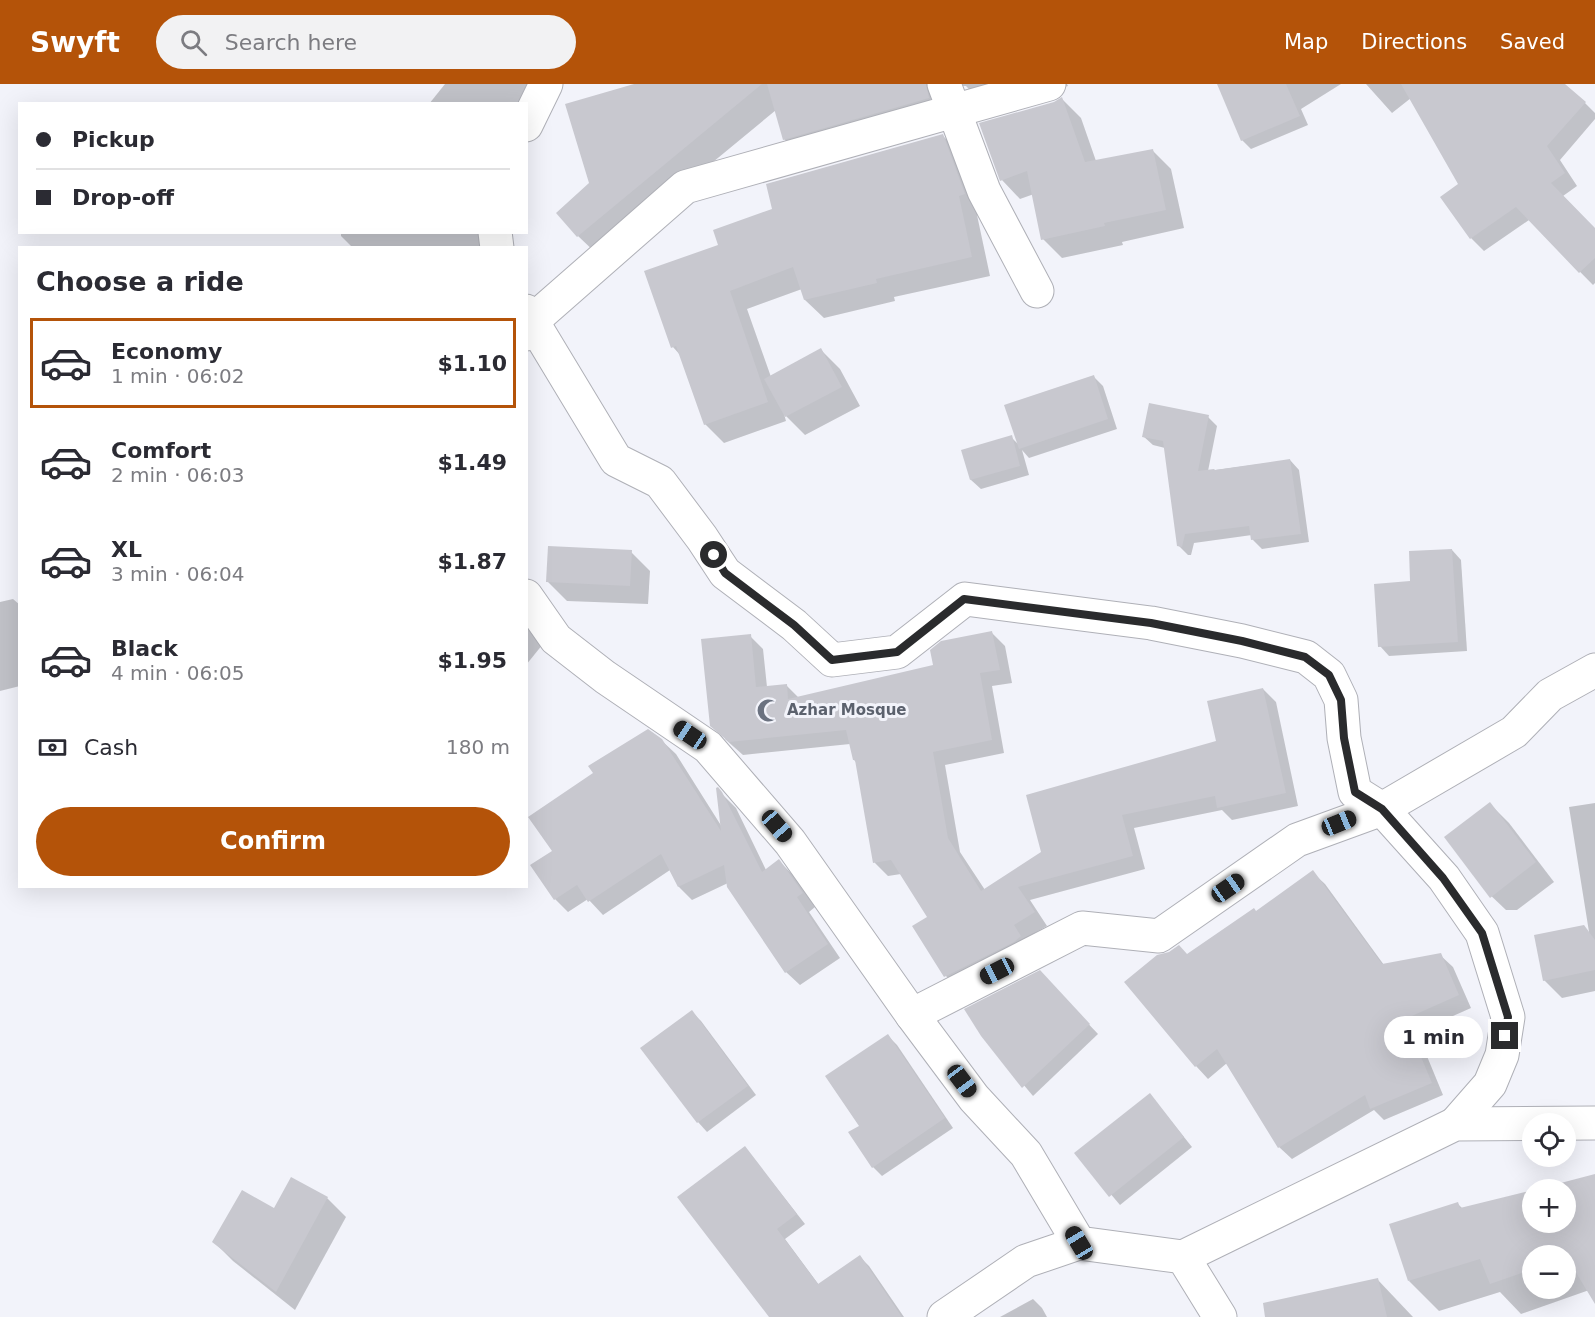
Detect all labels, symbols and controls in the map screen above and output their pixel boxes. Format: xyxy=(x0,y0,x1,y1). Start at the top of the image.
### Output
search box xyxy=(156,15,576,69)
text: Swyft xyxy=(30,26,120,59)
icon: search xyxy=(177,26,210,59)
text: Search here xyxy=(225,30,357,55)
text: Map xyxy=(1284,30,1328,54)
text: Directions xyxy=(1361,30,1467,54)
text: Saved xyxy=(1500,30,1565,54)
text: Pickup xyxy=(72,127,155,152)
text: Drop-off xyxy=(72,185,174,210)
text: Choose a ride xyxy=(36,266,244,297)
icon: car xyxy=(39,336,93,390)
text: Economy xyxy=(111,339,222,364)
text: $1.10 xyxy=(437,351,507,376)
text: 1 min · 06:02 xyxy=(111,364,245,388)
icon: car xyxy=(39,435,93,489)
text: Comfort xyxy=(111,438,211,463)
text: $1.49 xyxy=(437,450,507,475)
text: 2 min · 06:03 xyxy=(111,463,245,487)
icon: car xyxy=(39,534,93,588)
text: XL xyxy=(111,537,142,562)
route start xyxy=(700,541,727,568)
text: $1.87 xyxy=(437,549,507,574)
text: 3 min · 06:04 xyxy=(111,562,245,586)
icon: car xyxy=(39,633,93,687)
text: Black xyxy=(111,636,178,661)
text: $1.95 xyxy=(437,648,507,673)
text: 4 min · 06:05 xyxy=(111,661,245,685)
mosque icon: Azhar Mosque xyxy=(756,697,782,723)
place label: Azhar Mosque xyxy=(787,701,907,719)
car xyxy=(670,717,710,753)
icon: cash xyxy=(36,731,69,764)
text: Cash xyxy=(84,735,138,760)
text: 180 m xyxy=(446,735,510,759)
button: Confirm xyxy=(36,807,510,876)
car xyxy=(758,807,796,845)
car xyxy=(1319,808,1359,838)
car xyxy=(1208,870,1248,906)
car xyxy=(977,955,1017,987)
callout: 1 min xyxy=(1385,1015,1484,1057)
route end xyxy=(1491,1022,1518,1049)
text: 1 min xyxy=(1402,1025,1465,1049)
car xyxy=(944,1061,980,1101)
map controls xyxy=(1522,1113,1576,1299)
button: locate xyxy=(1522,1113,1576,1167)
button: + xyxy=(1522,1179,1576,1233)
car xyxy=(1062,1223,1096,1263)
button: − xyxy=(1522,1245,1576,1299)

